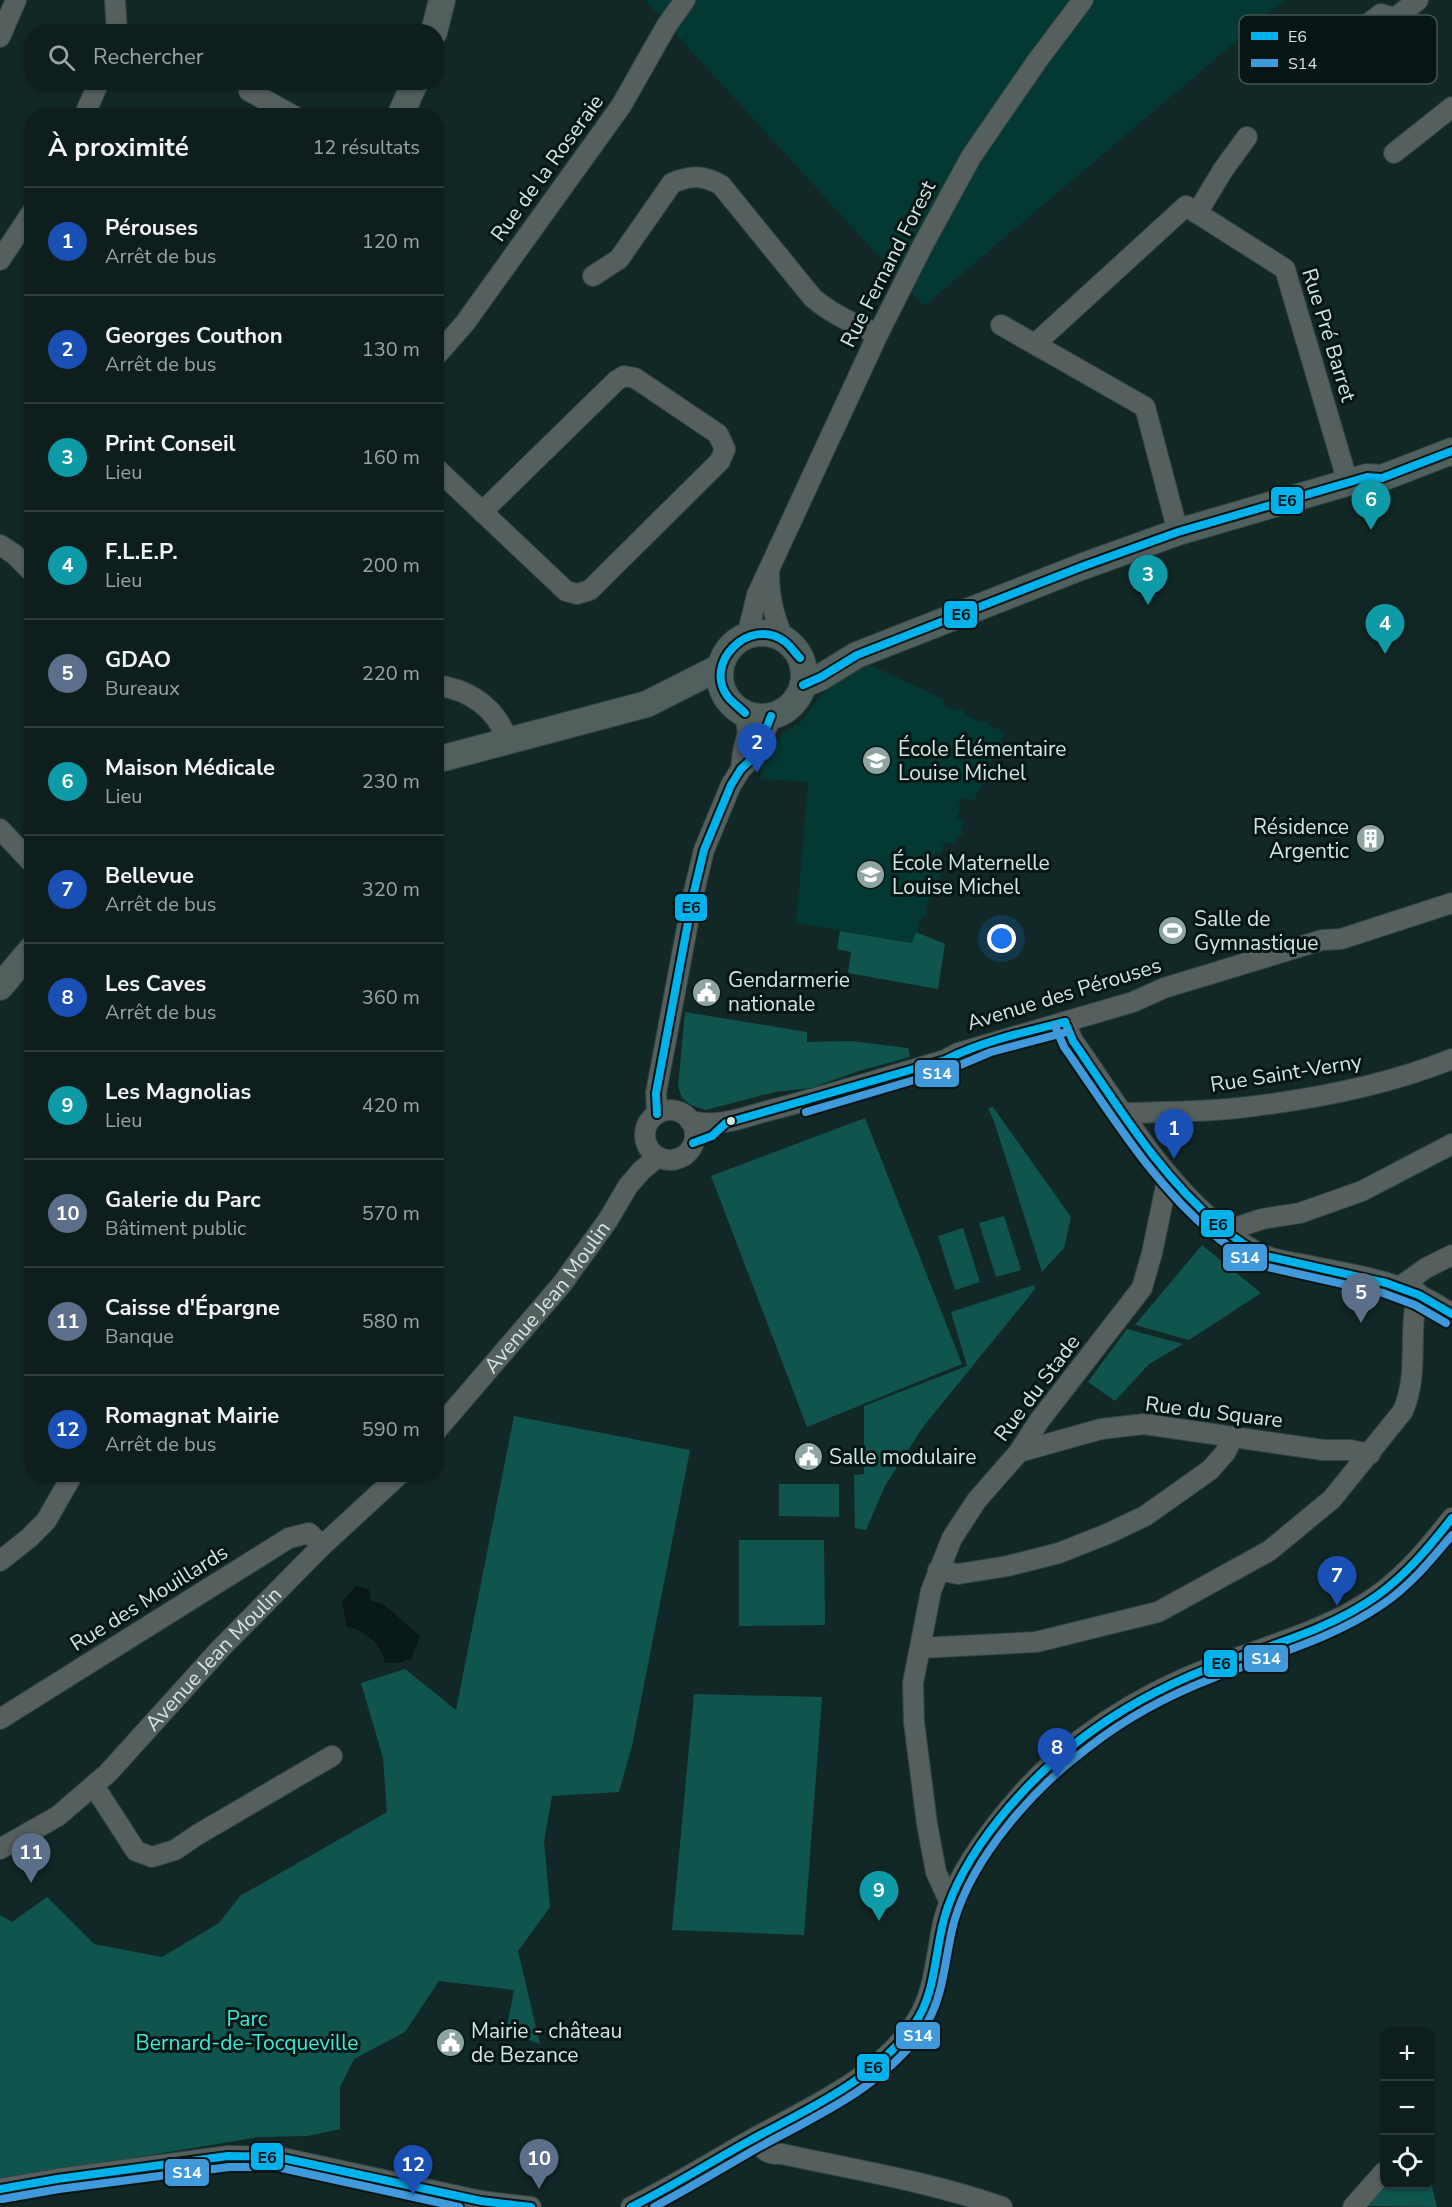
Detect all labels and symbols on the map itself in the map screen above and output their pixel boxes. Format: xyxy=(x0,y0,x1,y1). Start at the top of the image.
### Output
legend xyxy=(1239,15,1437,84)
text: E6 xyxy=(1288,26,1307,48)
text: S14 xyxy=(1288,53,1317,75)
street label: Rue de la Roseraie xyxy=(484,89,610,247)
street label: Rue Fernand Forest xyxy=(834,175,942,352)
street label: Rue Pré Barret xyxy=(1295,265,1363,406)
pin: 6 xyxy=(1352,480,1390,530)
line badge: E6 xyxy=(1270,486,1304,515)
text: E6 xyxy=(1277,490,1297,512)
pin: 3 xyxy=(1128,556,1168,605)
line badge: E6 xyxy=(943,600,978,629)
text: E6 xyxy=(951,604,971,626)
pin: 4 xyxy=(1366,604,1404,654)
pin: 2 xyxy=(738,724,777,773)
place label: École Élémentaire Louise Michel xyxy=(898,735,1067,787)
school or university icon: École Élémentaire Louise Michel xyxy=(861,745,893,777)
place label: Résidence Argentic xyxy=(1253,813,1349,865)
building icon: Résidence Argentic xyxy=(1354,823,1386,855)
place label: École Maternelle Louise Michel xyxy=(892,849,1050,901)
school or university icon: École Maternelle Louise Michel xyxy=(855,859,887,891)
line badge: E6 xyxy=(674,893,708,922)
text: E6 xyxy=(681,897,701,919)
place label: Salle de Gymnastique xyxy=(1194,905,1319,957)
sports icon: Salle de Gymnastique xyxy=(1157,915,1189,947)
your location xyxy=(987,924,1016,953)
street label: Avenue des Pérouses xyxy=(963,951,1165,1037)
place label: Gendarmerie nationale xyxy=(728,966,850,1018)
public building icon: Gendarmerie nationale xyxy=(691,976,723,1008)
street label: Rue Saint-Verny xyxy=(1208,1047,1364,1099)
line badge: S14 xyxy=(914,1059,960,1088)
text: S14 xyxy=(922,1063,952,1085)
pin: 1 xyxy=(1154,1110,1194,1159)
unlabelled marker xyxy=(725,1115,737,1127)
line badge: E6 xyxy=(1200,1209,1235,1238)
text: E6 xyxy=(1208,1214,1228,1236)
street label: Avenue Jean Moulin xyxy=(477,1215,617,1379)
line badge: S14 xyxy=(1222,1243,1268,1272)
text: S14 xyxy=(1230,1247,1260,1269)
pin: 5 xyxy=(1342,1274,1380,1323)
street label: Rue du Stade xyxy=(988,1329,1086,1447)
street label: Rue du Square xyxy=(1144,1390,1284,1434)
public building icon: Salle modulaire xyxy=(792,1441,824,1473)
place label: Salle modulaire xyxy=(829,1443,976,1471)
street label: Rue des Mouillards xyxy=(65,1538,233,1658)
pin: 7 xyxy=(1318,1556,1356,1606)
street label: Avenue Jean Moulin xyxy=(139,1581,288,1737)
line badge: S14 xyxy=(1243,1644,1289,1673)
text: S14 xyxy=(1251,1648,1281,1670)
line badge: E6 xyxy=(1203,1649,1238,1678)
text: E6 xyxy=(1211,1653,1231,1675)
pin: 8 xyxy=(1038,1728,1076,1778)
pin: 11 xyxy=(12,1834,51,1883)
pin: 9 xyxy=(860,1872,898,1921)
park label: Parc Bernard-de-Tocqueville xyxy=(136,2005,358,2057)
place label: Mairie - château de Bezance xyxy=(471,2017,622,2069)
line badge: S14 xyxy=(895,2021,941,2050)
text: S14 xyxy=(903,2025,933,2047)
public building icon: Mairie - château de Bezance xyxy=(434,2027,466,2059)
line badge: E6 xyxy=(856,2053,890,2082)
text: E6 xyxy=(863,2057,883,2079)
pin: 10 xyxy=(520,2140,558,2189)
line badge: E6 xyxy=(250,2142,284,2171)
pin: 12 xyxy=(394,2146,432,2195)
text: E6 xyxy=(257,2147,277,2169)
line badge: S14 xyxy=(164,2158,210,2187)
text: S14 xyxy=(172,2162,202,2184)

